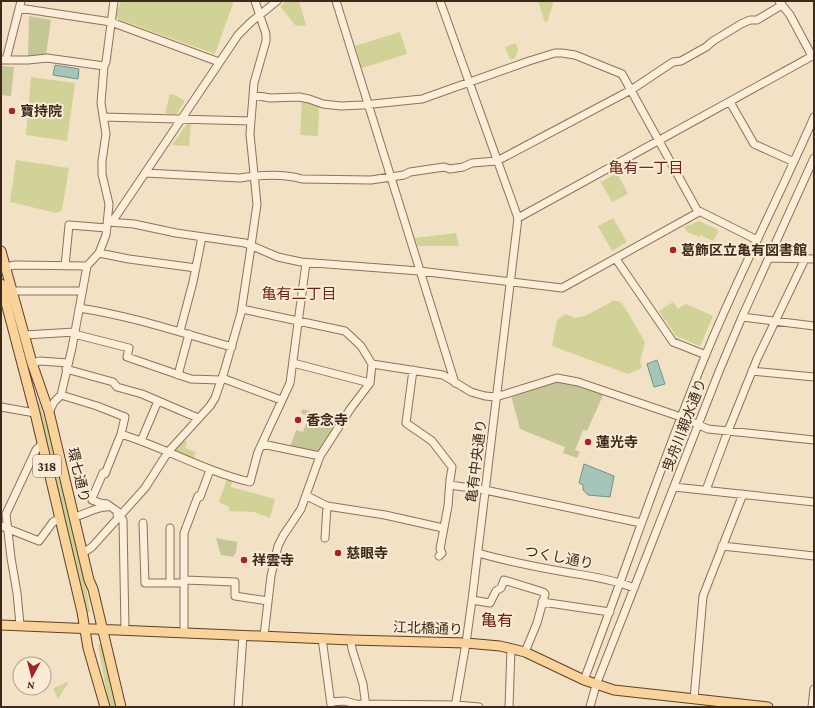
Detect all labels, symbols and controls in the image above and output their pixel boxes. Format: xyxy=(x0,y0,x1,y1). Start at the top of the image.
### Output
place label: 寶持院 xyxy=(20,103,62,119)
marker: 寶持院 xyxy=(7,106,17,116)
district label: 亀有一丁目 xyxy=(608,160,684,176)
place label: 葛飾区立亀有図書館 xyxy=(681,242,807,258)
marker: 葛飾区立亀有図書館 xyxy=(668,245,678,255)
district label: 亀有二丁目 xyxy=(261,286,337,302)
street label: 曳舟川親水通り xyxy=(659,376,709,474)
place label: 香念寺 xyxy=(306,412,348,428)
marker: 香念寺 xyxy=(293,415,303,425)
street label: 亀有中央通り xyxy=(463,418,489,504)
place label: 蓮光寺 xyxy=(596,434,638,450)
marker: 蓮光寺 xyxy=(583,437,593,447)
street label: 環七通り xyxy=(65,446,93,504)
road number: 318 xyxy=(33,455,61,477)
street label: つくし通り xyxy=(523,542,595,572)
place label: 慈眼寺 xyxy=(346,545,388,561)
marker: 慈眼寺 xyxy=(333,548,343,558)
place label: 祥雲寺 xyxy=(252,552,294,568)
marker: 祥雲寺 xyxy=(239,555,249,565)
district label: 亀有 xyxy=(481,612,513,629)
street label: 江北橋通り xyxy=(393,619,463,637)
north arrow xyxy=(12,656,52,696)
text: N xyxy=(26,679,35,692)

